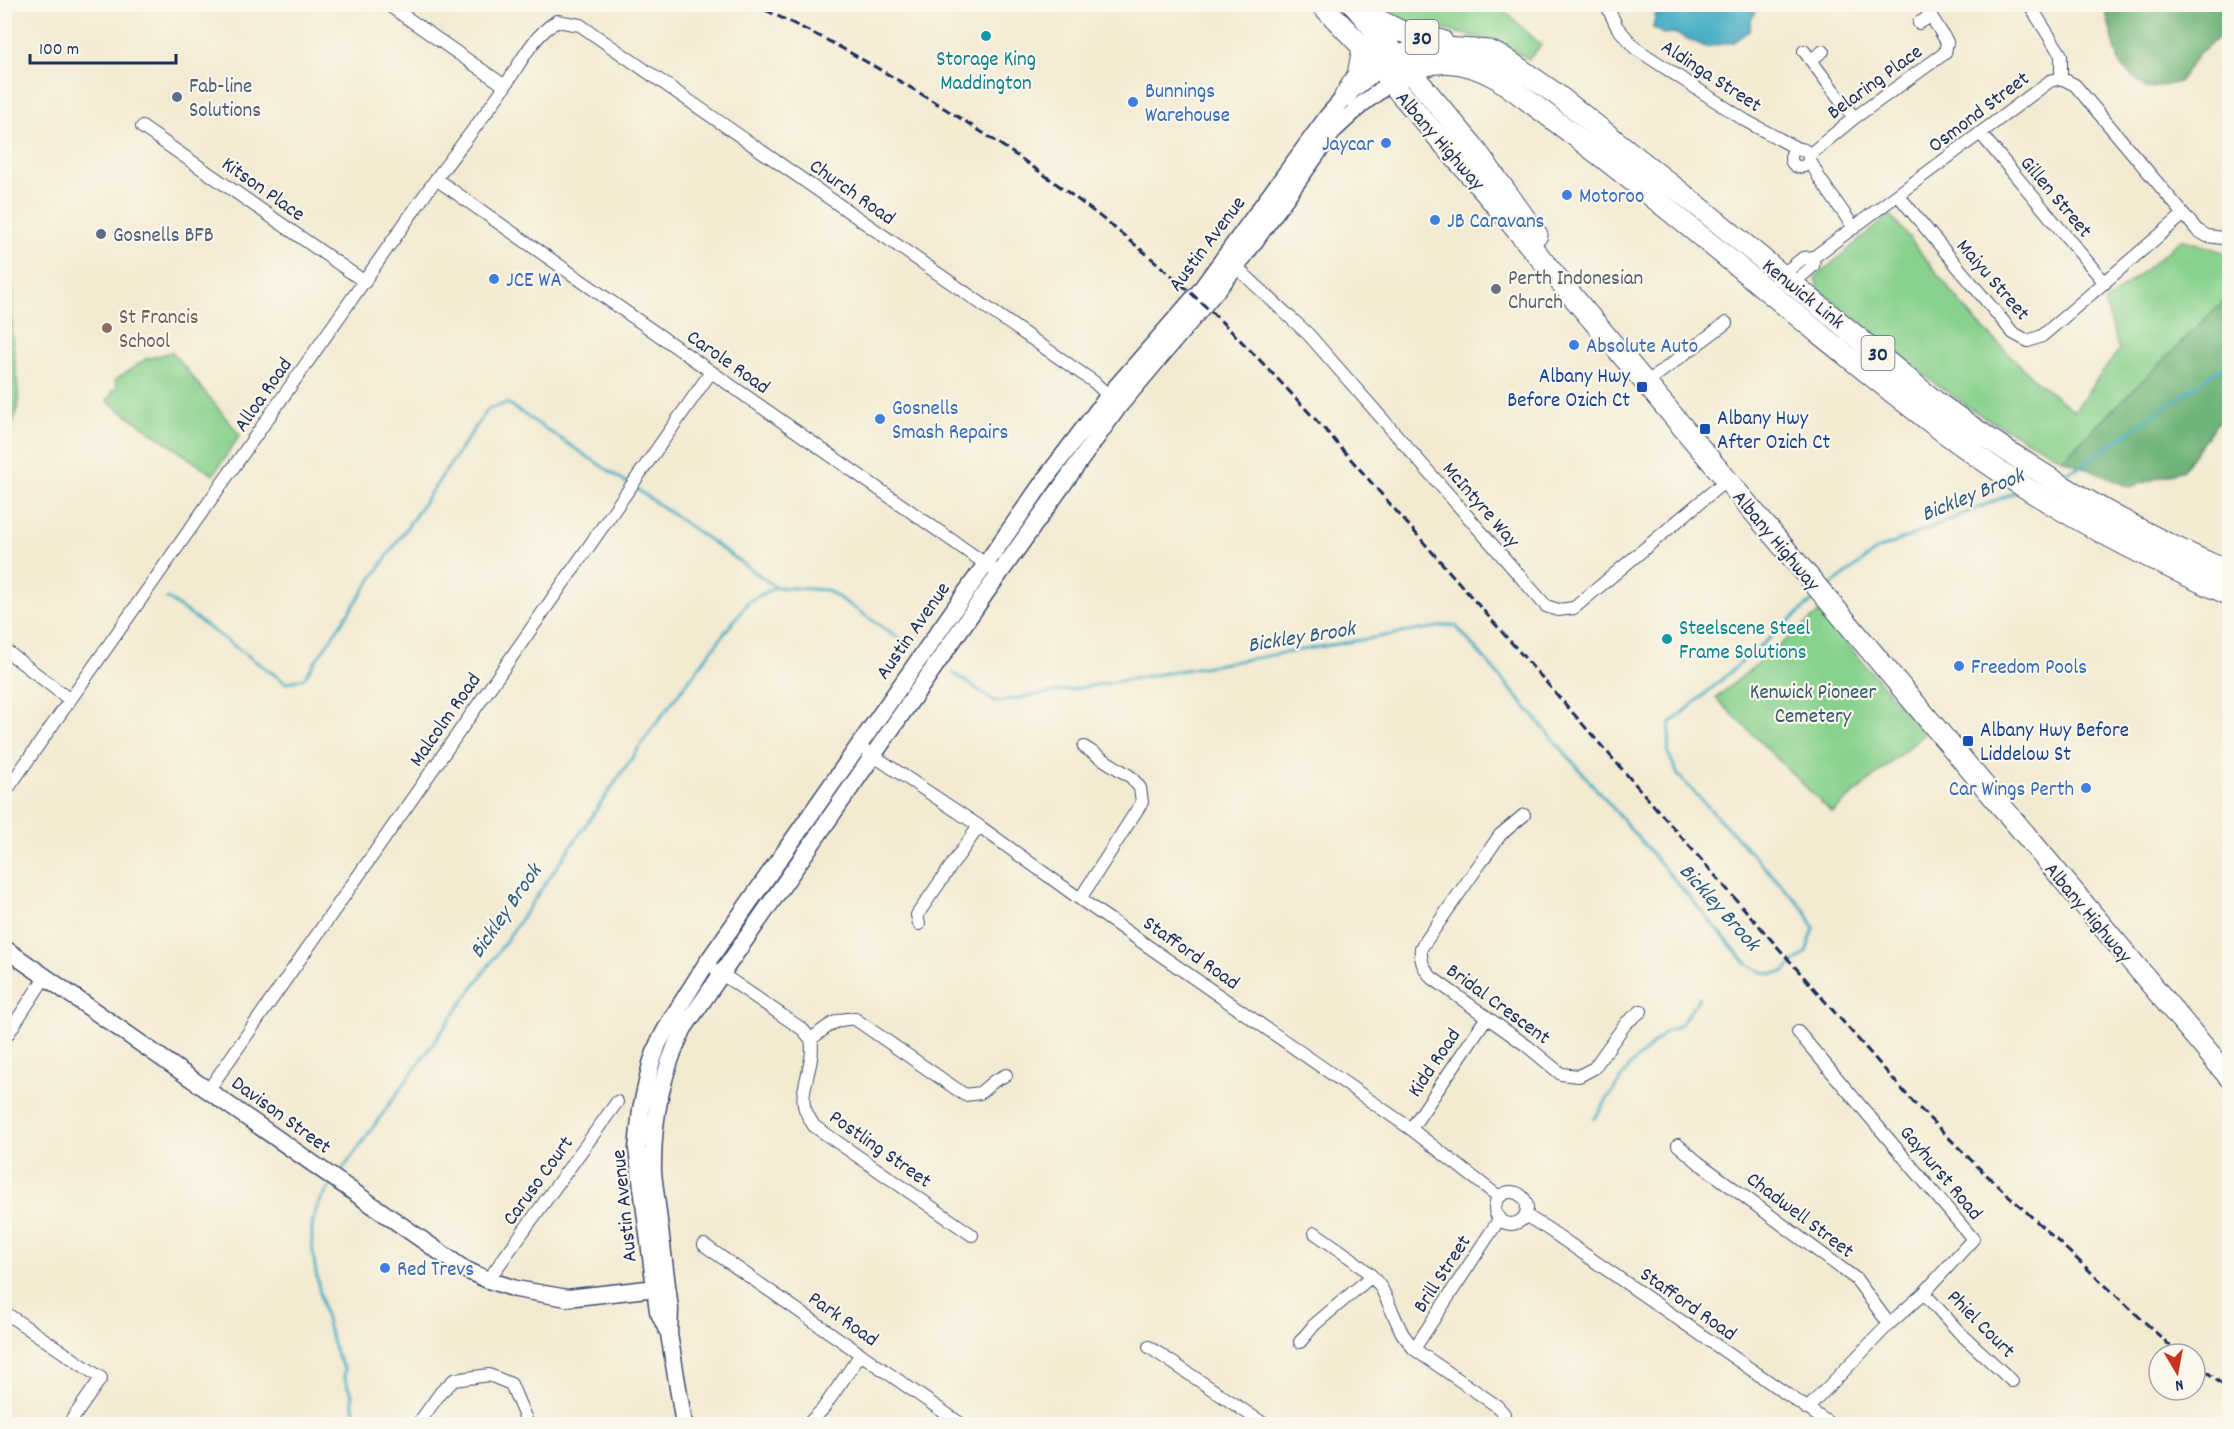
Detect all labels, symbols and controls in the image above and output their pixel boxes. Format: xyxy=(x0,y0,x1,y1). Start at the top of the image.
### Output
road number: 30 xyxy=(1406,20,1438,54)
scale bar xyxy=(30,27,176,65)
marker: Storage King Maddington xyxy=(979,29,993,43)
street label: Aldinga Street xyxy=(1654,34,1767,121)
text: 100 m xyxy=(39,38,79,63)
street label: Belaring Place xyxy=(1822,39,1930,128)
place label: Storage King Maddington xyxy=(936,46,1036,100)
street label: Osmond Street xyxy=(1923,65,2037,162)
place label: Fab-line Solutions xyxy=(189,73,261,127)
place label: Bunnings Warehouse xyxy=(1145,78,1230,132)
street label: Albany Highway xyxy=(1387,85,1491,199)
marker: Fab-line Solutions xyxy=(170,90,184,104)
marker: Bunnings Warehouse xyxy=(1126,95,1140,109)
place label: Jaycar xyxy=(1322,131,1374,161)
marker: Jaycar xyxy=(1379,136,1393,150)
street label: Gillen Street xyxy=(2011,150,2098,246)
street label: Kitson Place xyxy=(214,151,310,230)
street label: Church Road xyxy=(802,153,900,234)
place label: Motoroo xyxy=(1579,183,1644,213)
marker: Motoroo xyxy=(1560,188,1574,202)
street label: Austin Avenue xyxy=(1162,191,1254,299)
place label: JB Caravans xyxy=(1447,208,1544,238)
marker: JB Caravans xyxy=(1428,213,1442,227)
place label: Gosnells BFB xyxy=(113,222,214,252)
marker: Gosnells BFB xyxy=(94,227,108,241)
street label: Maiyu Street xyxy=(1948,234,2036,328)
street label: Kenwick Link xyxy=(1754,253,1850,338)
place label: Perth Indonesian Church xyxy=(1508,265,1643,319)
place label: JCE WA xyxy=(506,267,562,297)
marker: JCE WA xyxy=(487,272,501,286)
marker: Perth Indonesian Church xyxy=(1489,282,1503,296)
place label: St Francis School xyxy=(119,304,199,358)
marker: St Francis School xyxy=(100,321,114,335)
street label: Carole Road xyxy=(679,324,775,403)
place label: Absolute Auto xyxy=(1586,333,1698,363)
road number: 30 xyxy=(1862,336,1894,370)
marker: Absolute Auto xyxy=(1567,338,1581,352)
street label: Alloa Road xyxy=(228,352,301,439)
place label: Albany Hwy Before Ozich Ct xyxy=(1507,363,1630,417)
marker: Albany Hwy Before Ozich Ct xyxy=(1635,380,1649,394)
place label: Gosnells Smash Repairs xyxy=(892,395,1008,449)
place label: Albany Hwy After Ozich Ct xyxy=(1717,405,1831,459)
marker: Gosnells Smash Repairs xyxy=(873,412,887,426)
marker: Albany Hwy After Ozich Ct xyxy=(1698,422,1712,436)
street label: McIntyre Way xyxy=(1434,456,1526,556)
water label: Bickley Brook xyxy=(1917,461,2031,531)
street label: Albany Highway xyxy=(1723,485,1826,599)
street label: Austin Avenue xyxy=(870,577,959,687)
water label: Bickley Brook xyxy=(1246,614,1359,662)
place label: Steelscene Steel Frame Solutions xyxy=(1679,615,1810,669)
marker: Steelscene Steel Frame Solutions xyxy=(1660,632,1674,646)
place label: Freedom Pools xyxy=(1971,654,2087,684)
marker: Freedom Pools xyxy=(1952,659,1966,673)
street label: Malcolm Road xyxy=(403,668,490,774)
park label: Kenwick Pioneer Cemetery xyxy=(1750,679,1876,733)
place label: Albany Hwy Before Liddelow St xyxy=(1980,717,2129,771)
marker: Albany Hwy Before Liddelow St xyxy=(1961,734,1975,748)
place label: Car Wings Perth xyxy=(1949,776,2074,806)
marker: Car Wings Perth xyxy=(2079,781,2093,795)
water label: Bickley Brook xyxy=(463,857,552,965)
street label: Albany Highway xyxy=(2035,857,2138,971)
water label: Bickley Brook xyxy=(1671,858,1767,960)
street label: Stafford Road xyxy=(1136,910,1245,999)
street label: Bridal Crescent xyxy=(1439,957,1556,1054)
street label: Kidd Road xyxy=(1401,1023,1470,1104)
street label: Davison Street xyxy=(224,1070,337,1163)
street label: Postling Street xyxy=(822,1104,937,1197)
street label: Gayhurst Road xyxy=(1891,1120,1989,1228)
street label: Caruso Court xyxy=(497,1131,582,1233)
street label: Austin Avenue xyxy=(605,1148,647,1263)
street label: Chadwell Street xyxy=(1739,1166,1860,1267)
street label: Brill Street xyxy=(1407,1230,1480,1319)
place label: Red Trevs xyxy=(397,1256,474,1286)
marker: Red Trevs xyxy=(378,1261,392,1275)
street label: Stafford Road xyxy=(1633,1261,1742,1350)
street label: Phiel Court xyxy=(1939,1284,2021,1366)
street label: Park Road xyxy=(801,1285,884,1356)
north arrow xyxy=(2147,1342,2207,1402)
text: N xyxy=(2173,1372,2185,1396)

